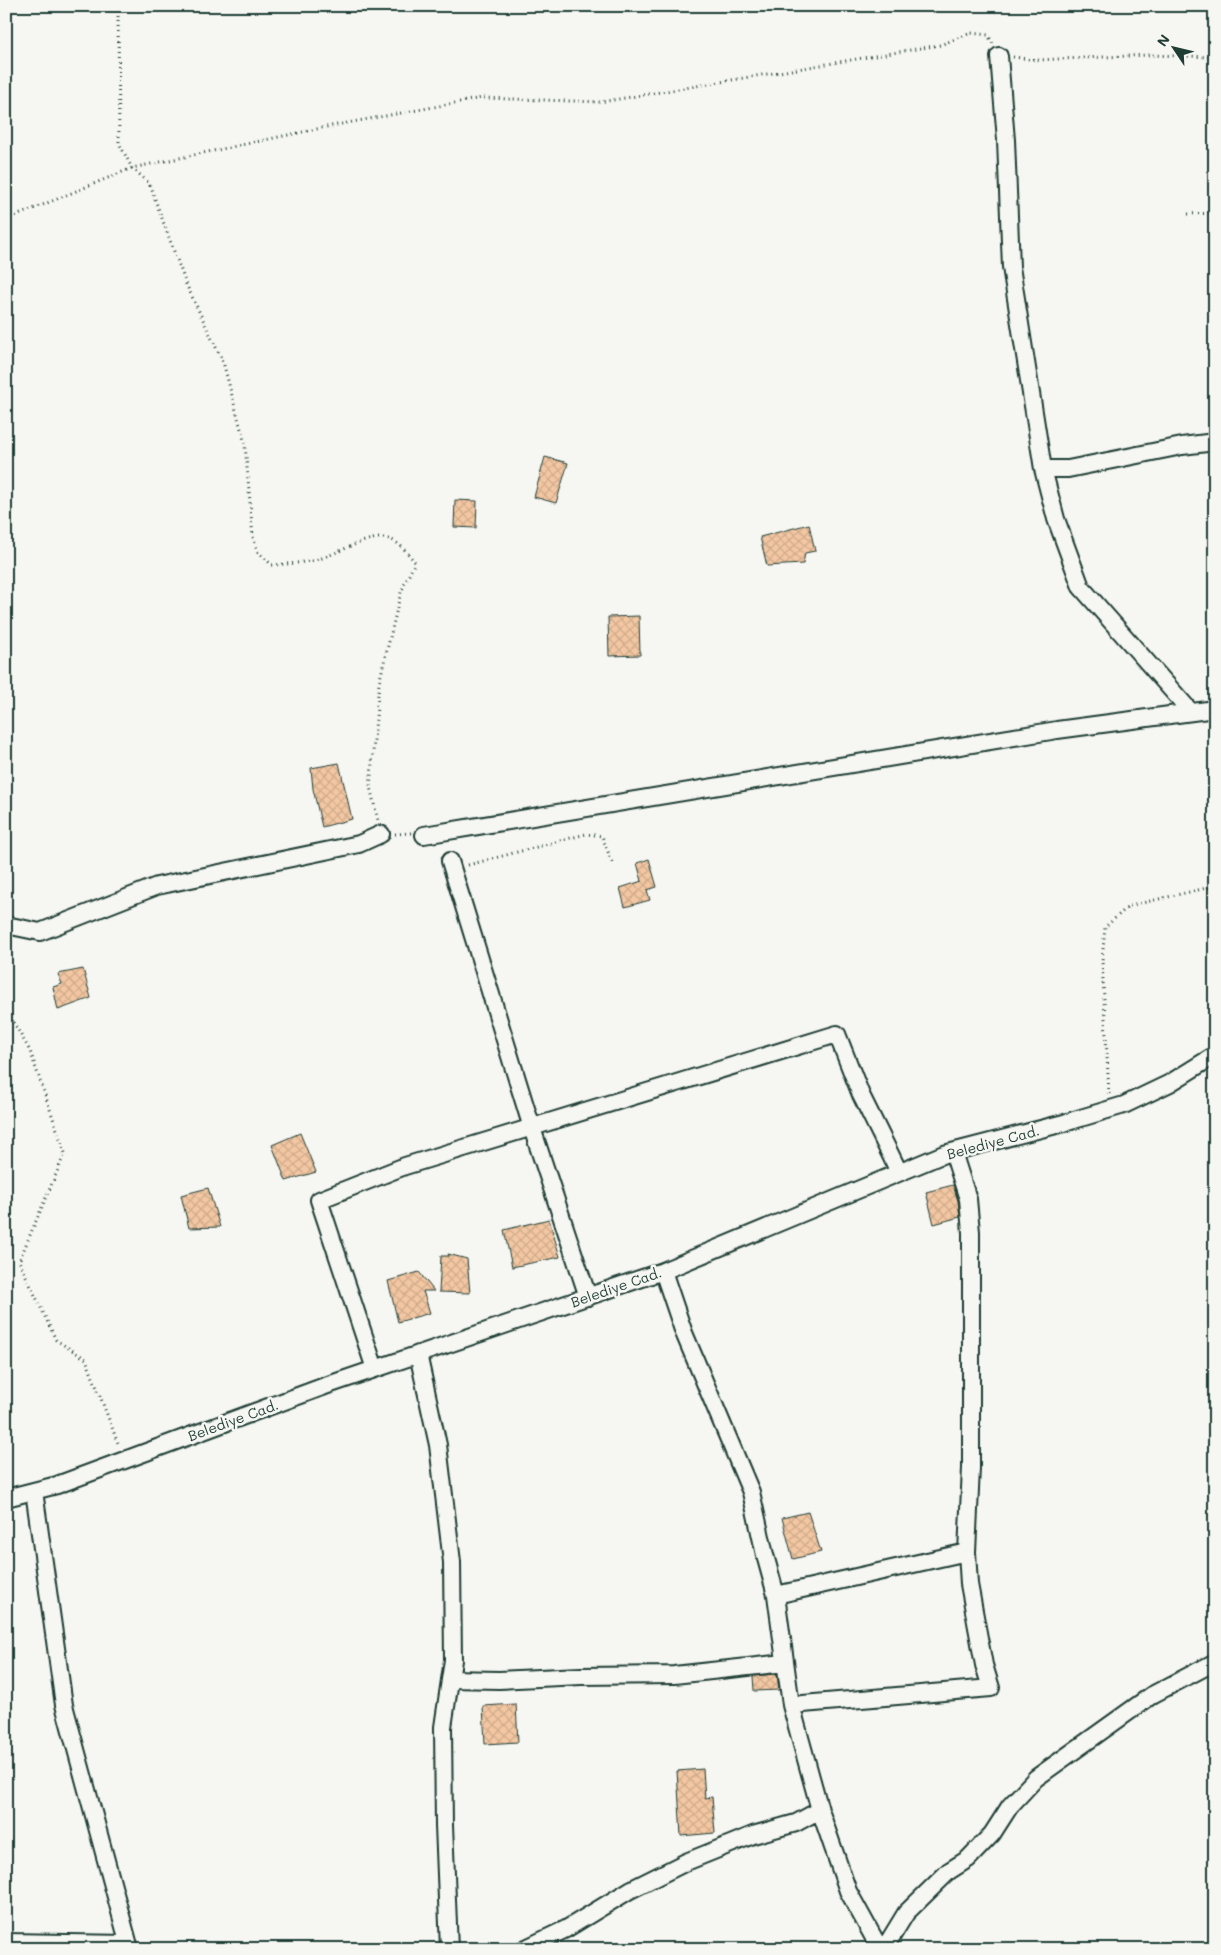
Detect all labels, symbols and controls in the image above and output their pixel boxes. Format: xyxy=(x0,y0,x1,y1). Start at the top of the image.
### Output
north arrow xyxy=(1148,22,1198,72)
text: N xyxy=(1152,30,1174,50)
street label: Belediye Cad. xyxy=(945,1121,1041,1163)
street label: Belediye Cad. xyxy=(568,1263,664,1311)
street label: Belediye Cad. xyxy=(185,1395,281,1445)

